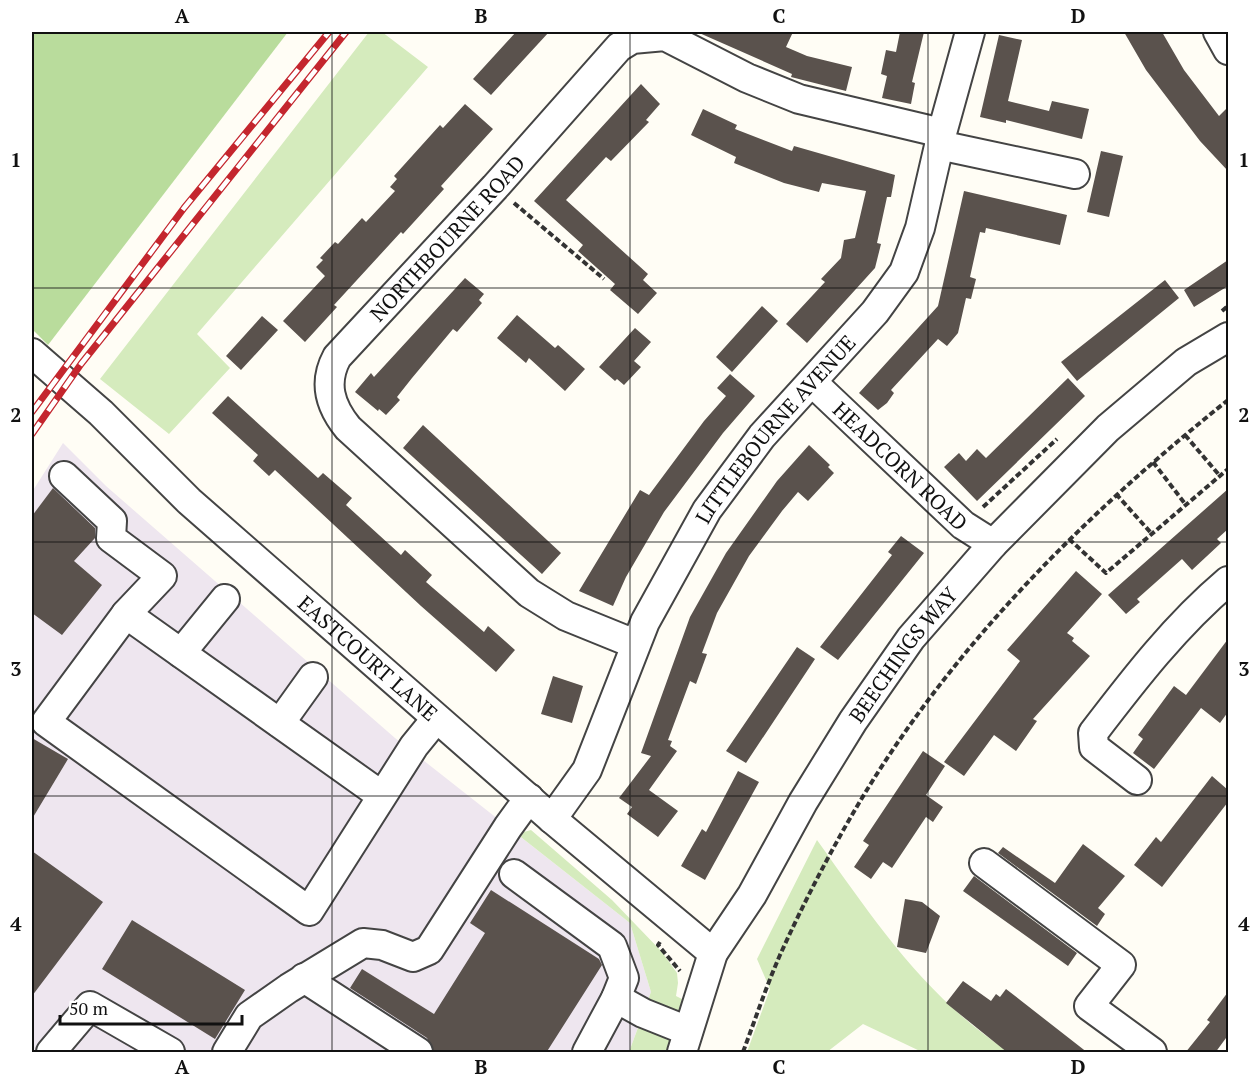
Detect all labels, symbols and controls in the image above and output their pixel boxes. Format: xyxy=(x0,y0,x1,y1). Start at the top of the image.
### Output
text: A xyxy=(175,2,190,29)
text: B xyxy=(475,2,488,29)
text: C xyxy=(772,2,786,29)
text: D xyxy=(1071,2,1085,29)
text: 1 xyxy=(10,146,22,173)
text: 1 xyxy=(1238,146,1250,173)
street label: NORTHBOURNE ROAD xyxy=(363,149,531,327)
street label: LITTLEBOURNE AVENUE xyxy=(688,329,862,528)
street label: HEADCORN ROAD xyxy=(827,395,974,536)
text: 2 xyxy=(10,401,22,428)
text: 2 xyxy=(1238,401,1250,428)
street label: BEECHINGS WAY xyxy=(842,581,964,728)
street label: EASTCOURT LANE xyxy=(292,589,444,727)
text: 3 xyxy=(10,655,22,682)
text: 3 xyxy=(1238,655,1250,682)
text: 4 xyxy=(10,910,22,937)
text: 4 xyxy=(1238,910,1250,937)
scale bar xyxy=(60,988,242,1026)
text: 50 m xyxy=(69,996,109,1020)
text: A xyxy=(175,1053,190,1080)
text: B xyxy=(475,1053,488,1080)
text: C xyxy=(772,1053,786,1080)
text: D xyxy=(1071,1053,1085,1080)

